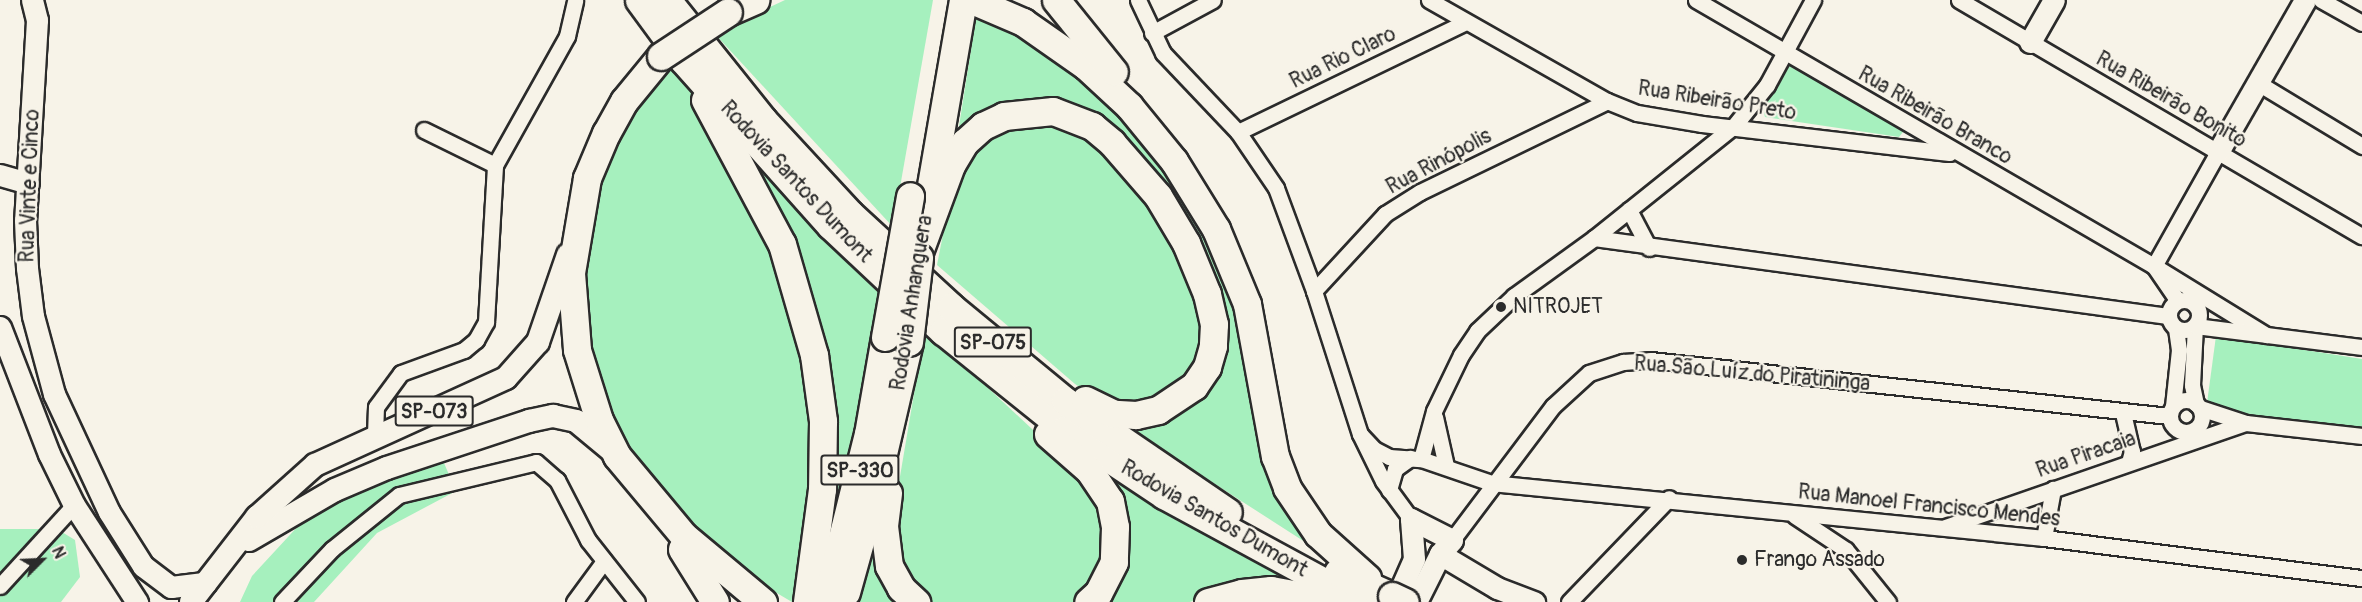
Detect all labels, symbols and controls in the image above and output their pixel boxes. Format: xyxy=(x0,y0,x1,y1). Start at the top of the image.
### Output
street label: Rua Rio Claro xyxy=(1286,22,1400,94)
street label: Rua Ribeirão Bonito xyxy=(2091,47,2251,153)
street label: Rua Ribeirão Branco xyxy=(1853,62,2017,170)
street label: Rua Ribeirão Preto xyxy=(1636,76,1798,126)
street label: Rodovia Santos Dumont xyxy=(715,96,877,268)
street label: Rua Vinte e Cinco xyxy=(15,109,45,263)
street label: Rua Rinópolis xyxy=(1382,124,1496,200)
street label: Rodovia Anhanguera xyxy=(886,214,938,392)
place label: NITROJET xyxy=(1513,294,1603,320)
marker: NITROJET xyxy=(1494,300,1508,314)
road number: SP-075 xyxy=(952,325,1034,359)
street label: Rua São Luíz do Piratininga xyxy=(1633,351,1871,397)
road number: SP-073 xyxy=(394,394,474,428)
street label: Rua Piracaia xyxy=(2033,426,2139,484)
road number: SP-330 xyxy=(820,453,900,487)
street label: Rodovia Santos Dumont xyxy=(1116,455,1312,583)
street label: Rua Manoel Francisco Mendes xyxy=(1797,480,2061,532)
north arrow xyxy=(12,530,72,590)
text: N xyxy=(47,544,70,562)
place label: Frango Assado xyxy=(1754,547,1885,573)
marker: Frango Assado xyxy=(1735,553,1749,567)

